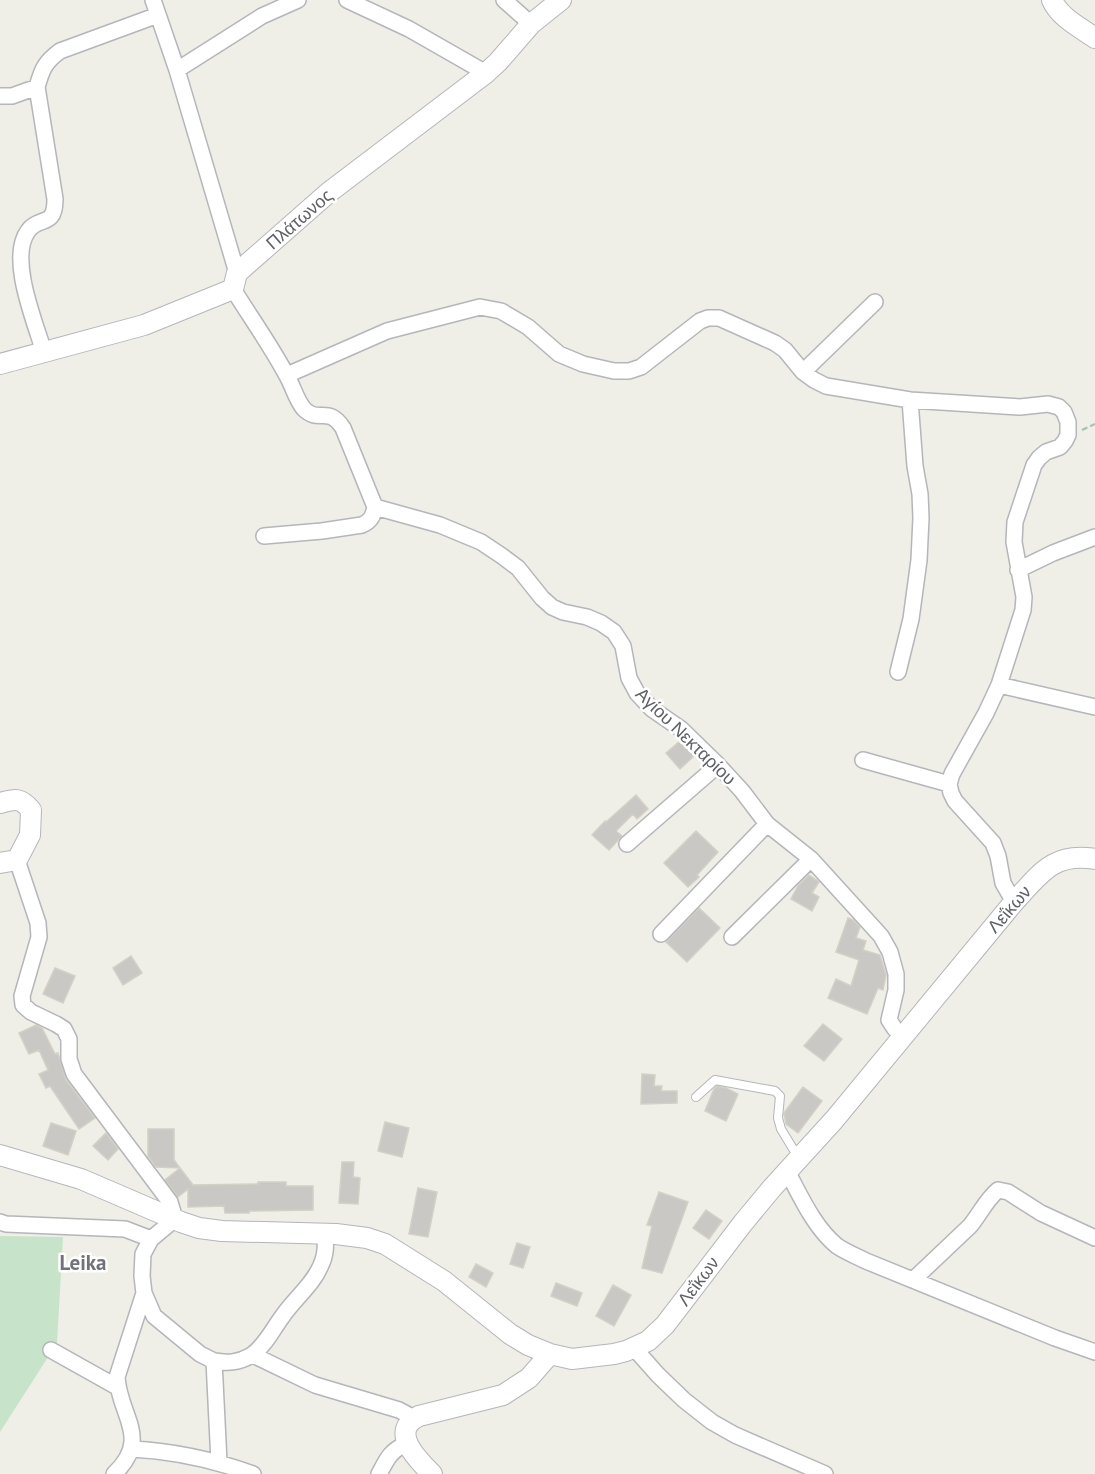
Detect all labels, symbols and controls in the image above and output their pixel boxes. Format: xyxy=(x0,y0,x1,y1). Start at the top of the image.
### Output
street label: Πλάτωνος xyxy=(261,184,337,254)
street label: Αγίου Νεκταρίου xyxy=(631,682,741,790)
street label: Λεΐκων xyxy=(982,880,1036,938)
district label: Leika xyxy=(59,1249,107,1276)
street label: Λεΐκων xyxy=(672,1252,724,1310)

